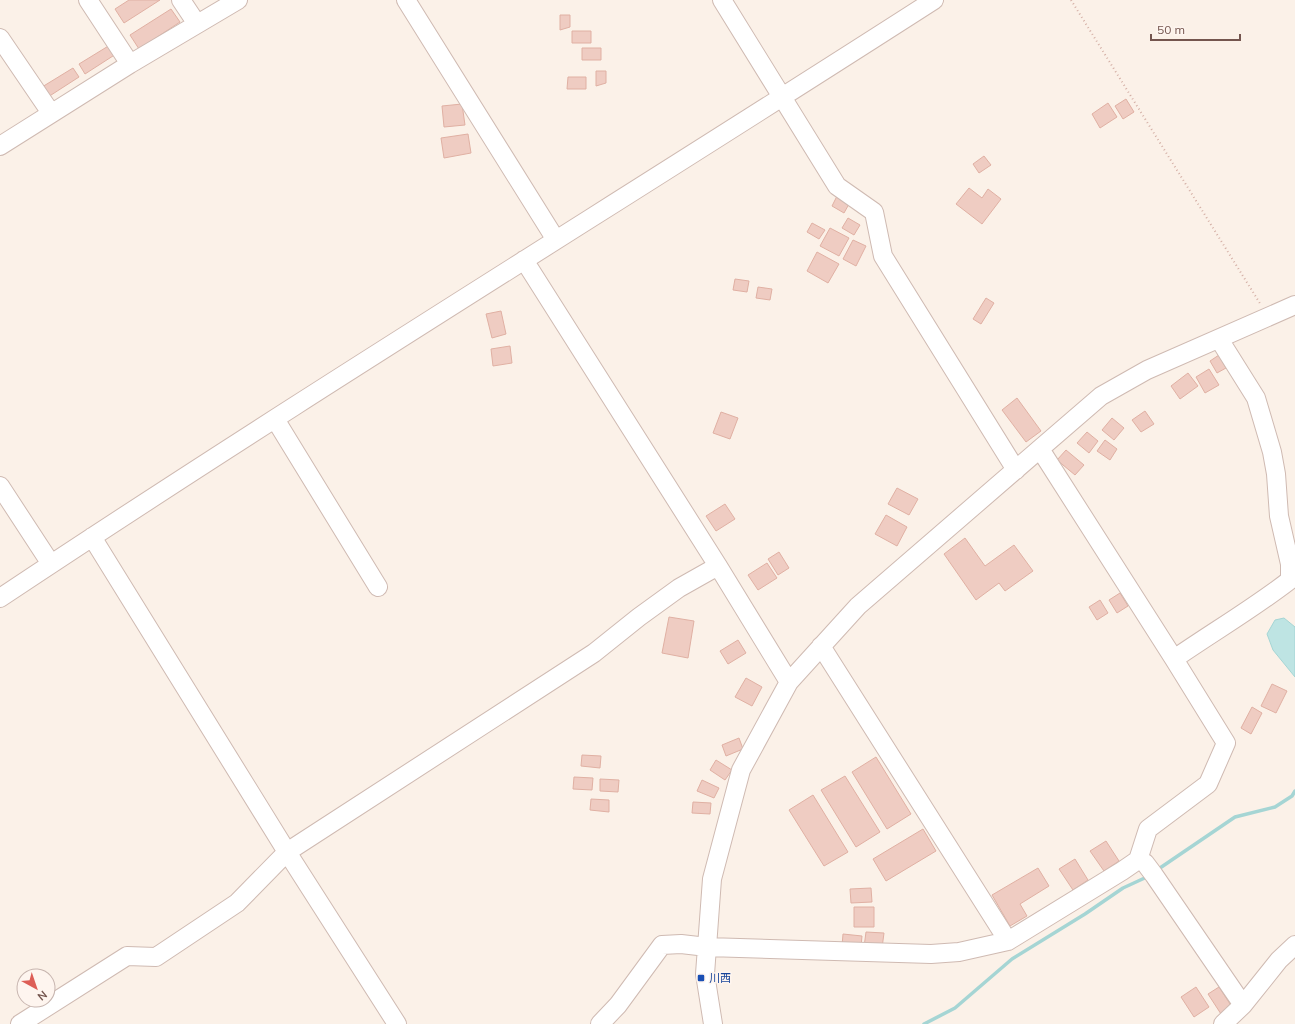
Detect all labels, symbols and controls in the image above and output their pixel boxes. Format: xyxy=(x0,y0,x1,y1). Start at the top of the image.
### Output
scale bar xyxy=(1151,16,1240,42)
text: 50 m xyxy=(1157,22,1185,37)
north arrow xyxy=(16,968,56,1008)
place label: 川西 xyxy=(709,971,731,985)
marker: 川西 xyxy=(696,973,706,983)
text: N xyxy=(35,988,50,1004)

